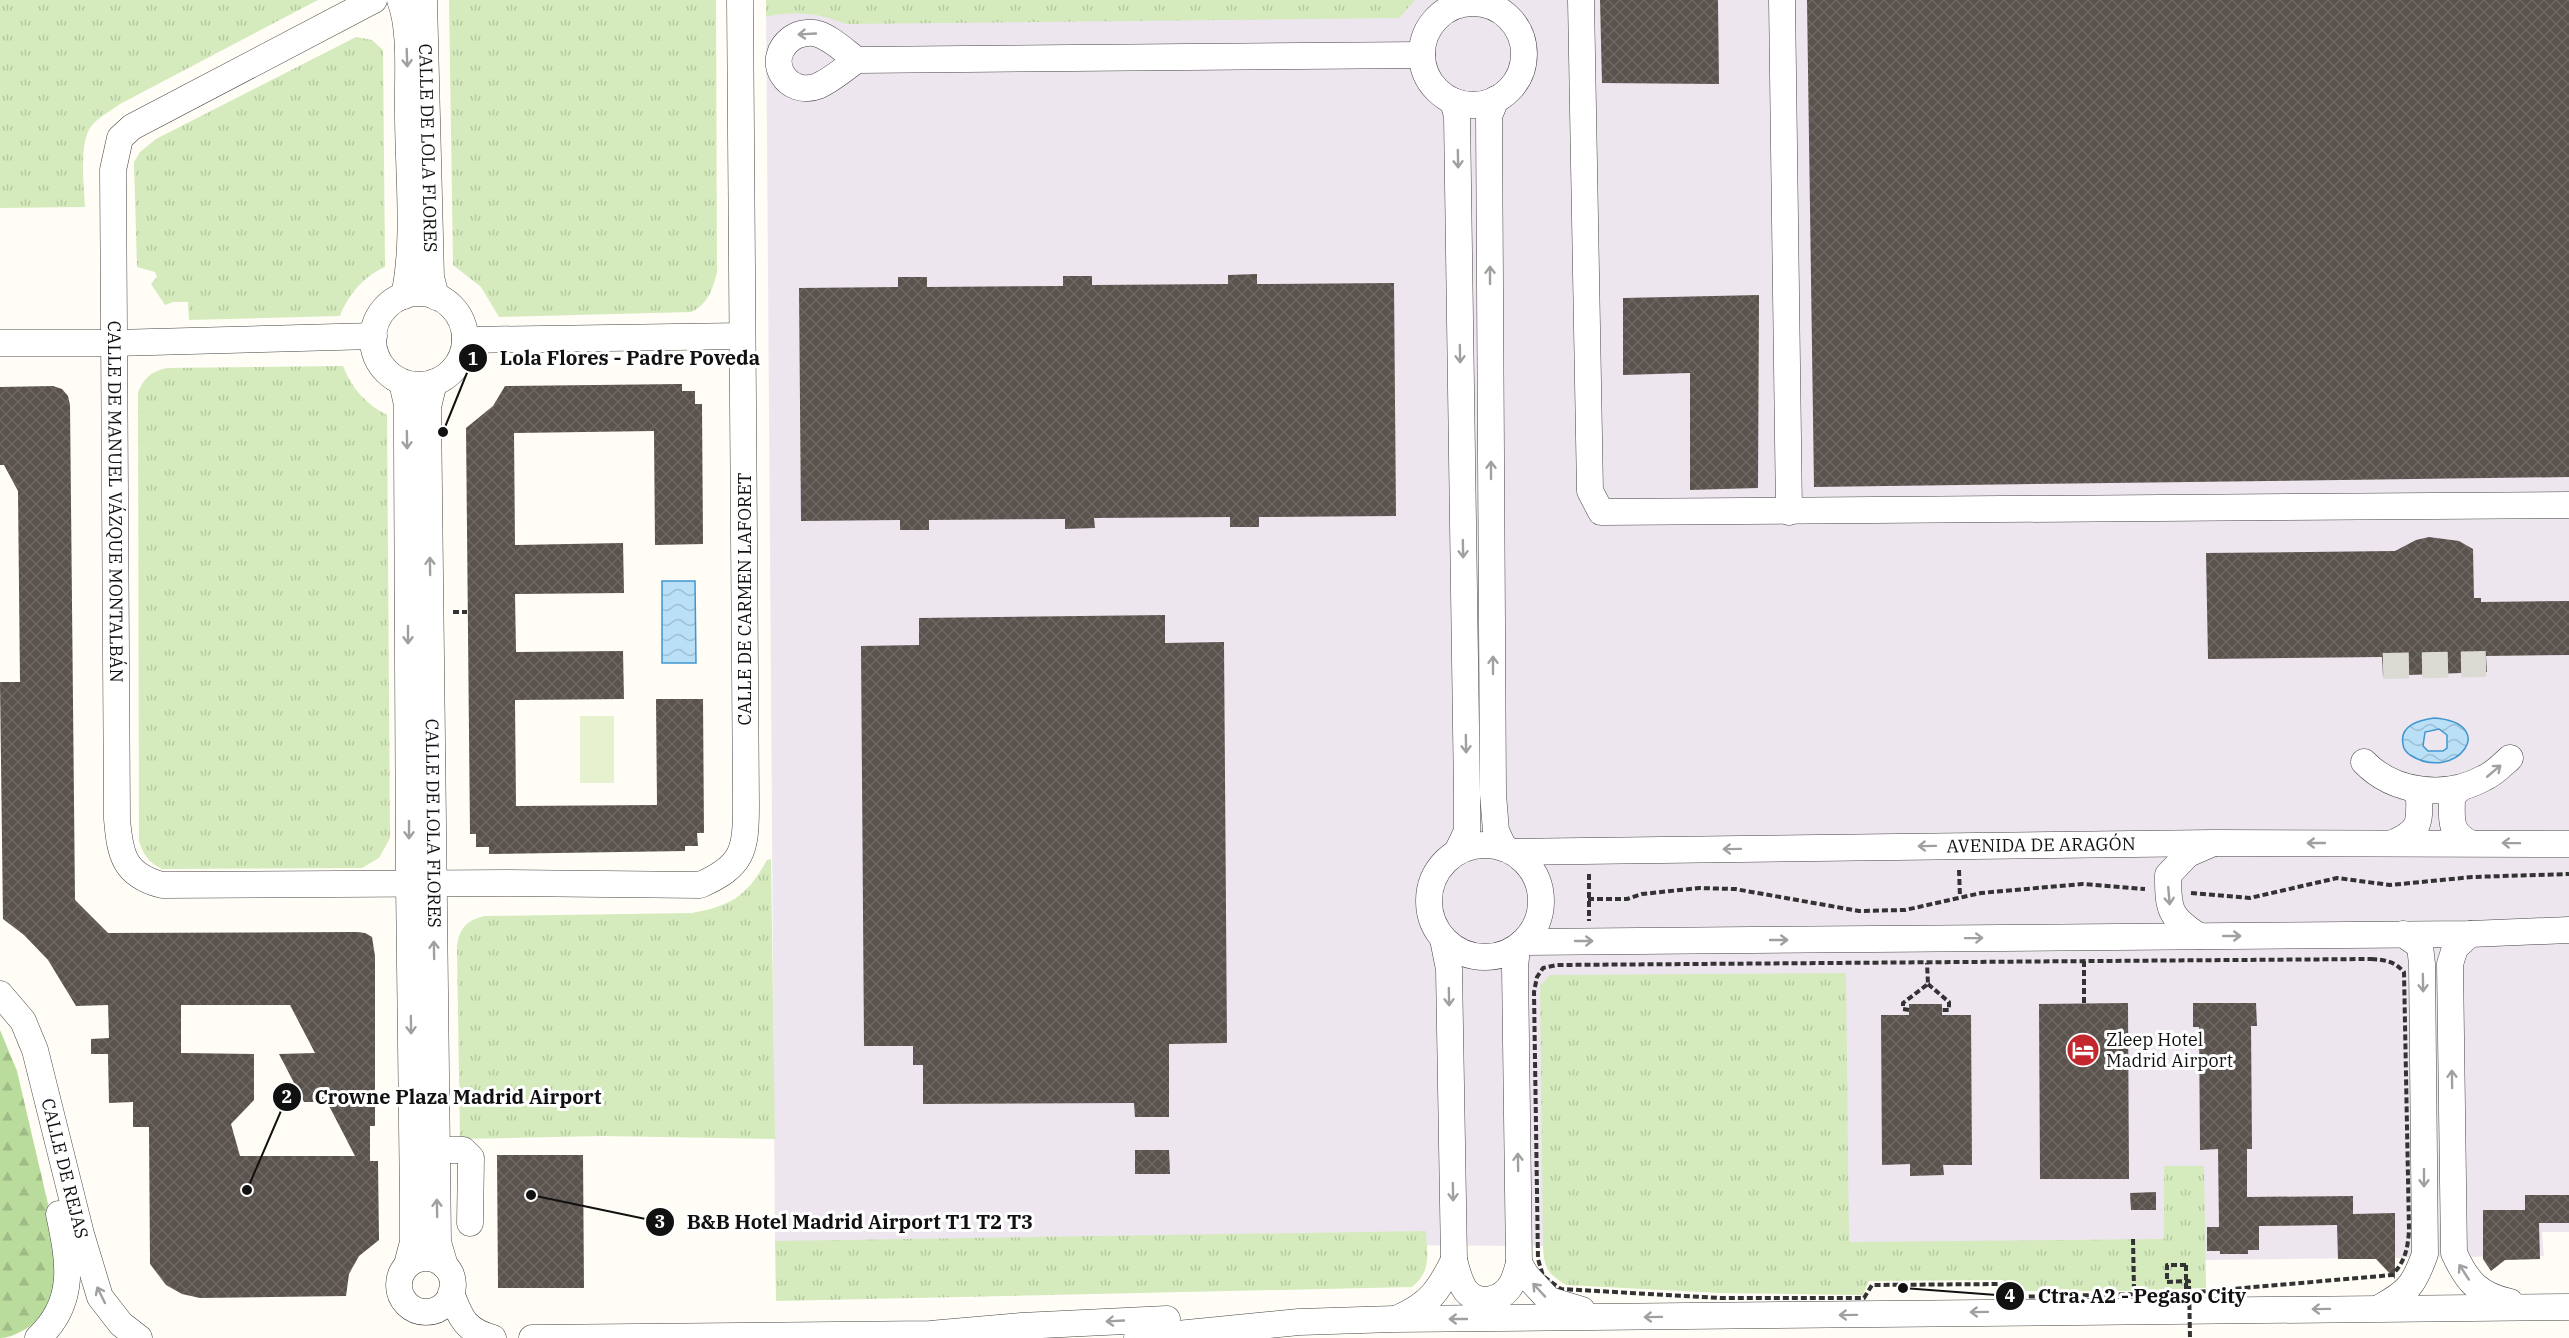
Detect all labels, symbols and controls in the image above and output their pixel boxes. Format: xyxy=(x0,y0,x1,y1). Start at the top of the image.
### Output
one-way arrow xyxy=(797,29,817,40)
street label: CALLE DE LOLA FLORES xyxy=(414,43,442,253)
one-way arrow xyxy=(401,47,412,67)
one-way arrow xyxy=(1452,148,1463,168)
one-way arrow xyxy=(1484,265,1496,285)
street label: CALLE DE MANUEL VÁZQUE MONTALBÁN xyxy=(103,321,128,683)
callout: Lola Flores - Padre Poveda xyxy=(458,339,772,377)
one-way arrow xyxy=(1455,343,1466,363)
text: Lola Flores - Padre Poveda xyxy=(500,344,760,371)
text: 1 xyxy=(468,347,479,370)
one-way arrow xyxy=(401,429,413,449)
one-way arrow xyxy=(1485,460,1497,480)
street label: CALLE DE CARMEN LAFORET xyxy=(733,472,756,726)
one-way arrow xyxy=(1458,538,1469,558)
one-way arrow xyxy=(424,557,435,577)
one-way arrow xyxy=(402,624,414,644)
one-way arrow xyxy=(1487,655,1498,675)
street label: CALLE DE LOLA FLORES xyxy=(421,719,446,928)
one-way arrow xyxy=(1460,733,1472,753)
one-way arrow xyxy=(2486,764,2501,778)
one-way arrow xyxy=(403,819,415,839)
street label: AVENIDA DE ARAGÓN xyxy=(1946,832,2136,857)
one-way arrow xyxy=(2306,837,2326,849)
one-way arrow xyxy=(2501,837,2521,849)
one-way arrow xyxy=(1918,841,1938,852)
one-way arrow xyxy=(1723,843,1743,855)
one-way arrow xyxy=(2164,886,2175,906)
one-way arrow xyxy=(2221,930,2241,942)
one-way arrow xyxy=(1963,932,1983,944)
one-way arrow xyxy=(1768,934,1788,946)
one-way arrow xyxy=(1573,935,1593,947)
one-way arrow xyxy=(428,941,440,961)
one-way arrow xyxy=(2417,973,2428,993)
one-way arrow xyxy=(1443,986,1455,1006)
one-way arrow xyxy=(405,1014,417,1034)
place label: Zleep Hotel Madrid Airport xyxy=(2106,1028,2233,1072)
hotel icon: Zleep Hotel Madrid Airport xyxy=(2065,1032,2101,1068)
one-way arrow xyxy=(2446,1070,2457,1090)
callout: Crowne Plaza Madrid Airport xyxy=(272,1078,613,1116)
text: Crowne Plaza Madrid Airport xyxy=(315,1083,602,1110)
text: 2 xyxy=(282,1085,292,1108)
street label: CALLE DE REJAS xyxy=(37,1096,94,1241)
one-way arrow xyxy=(1512,1153,1524,1173)
one-way arrow xyxy=(2418,1168,2430,1188)
one-way arrow xyxy=(1447,1181,1459,1201)
one-way arrow xyxy=(431,1199,443,1219)
callout: B&B Hotel Madrid Airport T1 T2 T3 xyxy=(645,1203,1046,1241)
text: B&B Hotel Madrid Airport T1 T2 T3 xyxy=(687,1208,1033,1235)
text: 3 xyxy=(655,1210,665,1233)
one-way arrow xyxy=(2458,1264,2470,1280)
callout: Ctra. A2 - Pegaso City xyxy=(1995,1277,2258,1315)
one-way arrow xyxy=(1532,1282,1546,1297)
text: Ctra. A2 - Pegaso City xyxy=(2038,1282,2247,1309)
text: 4 xyxy=(2005,1284,2016,1307)
one-way arrow xyxy=(94,1287,106,1305)
one-way arrow xyxy=(2311,1303,2331,1315)
one-way arrow xyxy=(1969,1307,1989,1318)
one-way arrow xyxy=(1838,1309,1858,1320)
one-way arrow xyxy=(1643,1311,1663,1323)
one-way arrow xyxy=(1448,1313,1468,1324)
one-way arrow xyxy=(1105,1316,1125,1327)

